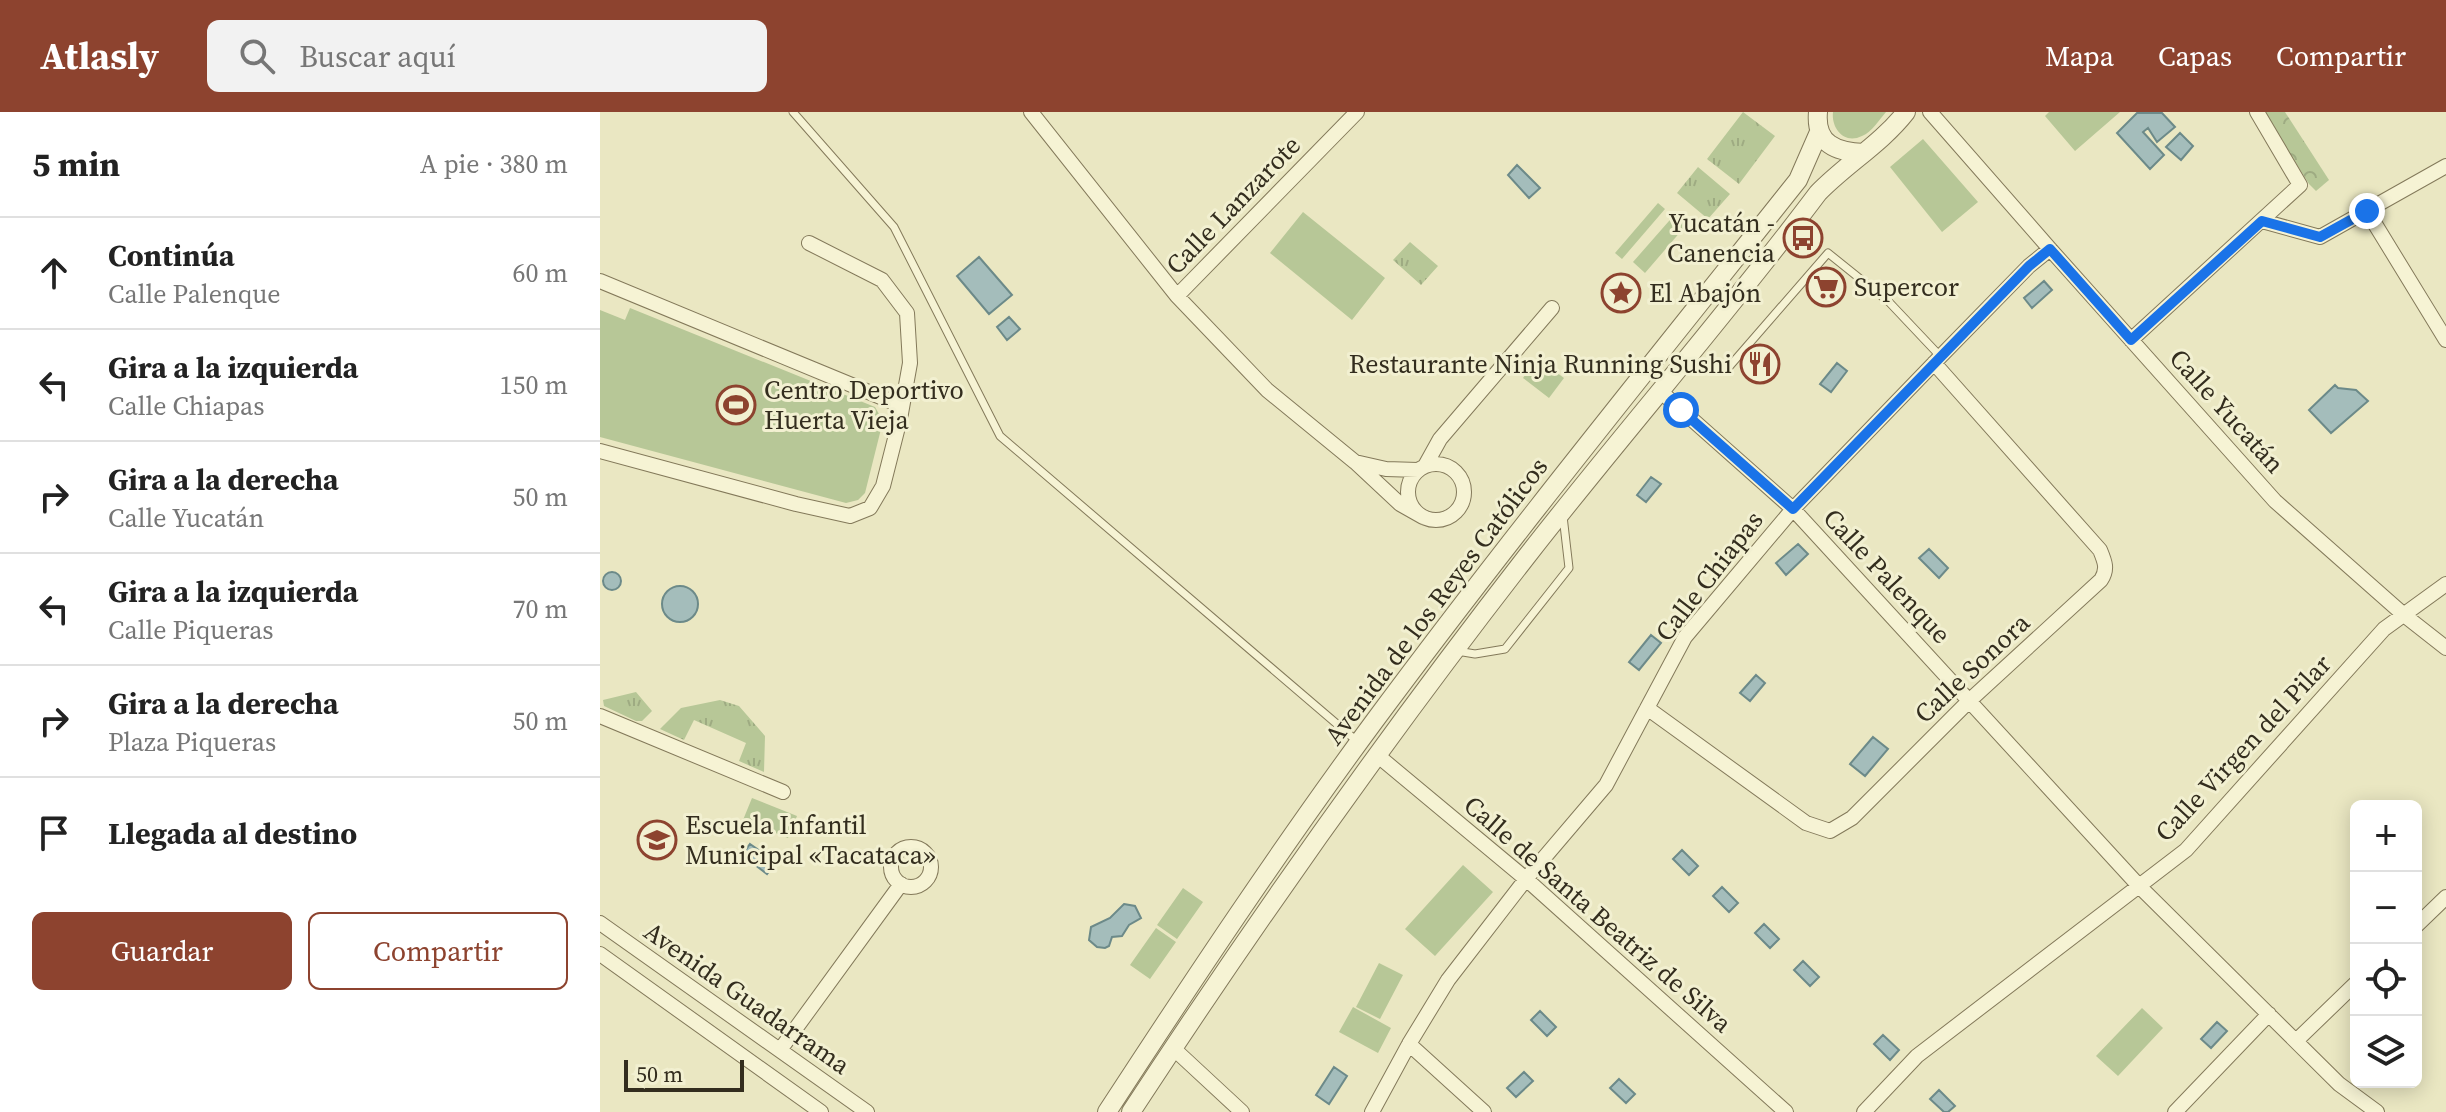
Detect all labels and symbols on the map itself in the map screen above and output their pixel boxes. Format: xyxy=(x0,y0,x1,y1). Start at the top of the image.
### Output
street label: Calle Lanzarote xyxy=(1157,128,1309,282)
route end xyxy=(2349,193,2385,229)
place label: Yucatán - Canencia xyxy=(1667,205,1776,271)
bus stop icon: Yucatán - Canencia xyxy=(1782,217,1824,259)
supermarket icon: Supercor xyxy=(1805,266,1847,308)
place label: Supercor xyxy=(1854,269,1959,305)
place icon: El Abajón xyxy=(1600,272,1642,314)
place label: El Abajón xyxy=(1649,275,1761,311)
street label: Calle Yucatán xyxy=(2161,341,2293,481)
restaurant icon: Restaurante Ninja Running Sushi xyxy=(1739,343,1781,385)
place label: Restaurante Ninja Running Sushi xyxy=(1349,346,1732,382)
place label: Centro Deportivo Huerta Vieja xyxy=(764,372,964,438)
sports icon: Centro Deportivo Huerta Vieja xyxy=(715,384,757,426)
route start xyxy=(1663,392,1699,428)
street label: Avenida de los Reyes Católicos xyxy=(1316,450,1556,752)
street label: Calle Palenque xyxy=(1815,501,1959,651)
street label: Calle Chiapas xyxy=(1647,503,1771,649)
street label: Calle Sonora xyxy=(1906,605,2038,731)
street label: Calle Virgen del Pilar xyxy=(2147,647,2339,849)
street label: Calle de Santa Beatriz de Silva xyxy=(1456,787,1740,1041)
place label: Escuela Infantil Municipal «Tacataca» xyxy=(685,807,936,873)
school or university icon: Escuela Infantil Municipal «Tacataca» xyxy=(636,819,678,861)
street label: Avenida Guadarrama xyxy=(637,913,858,1083)
scale bar xyxy=(624,1056,744,1092)

